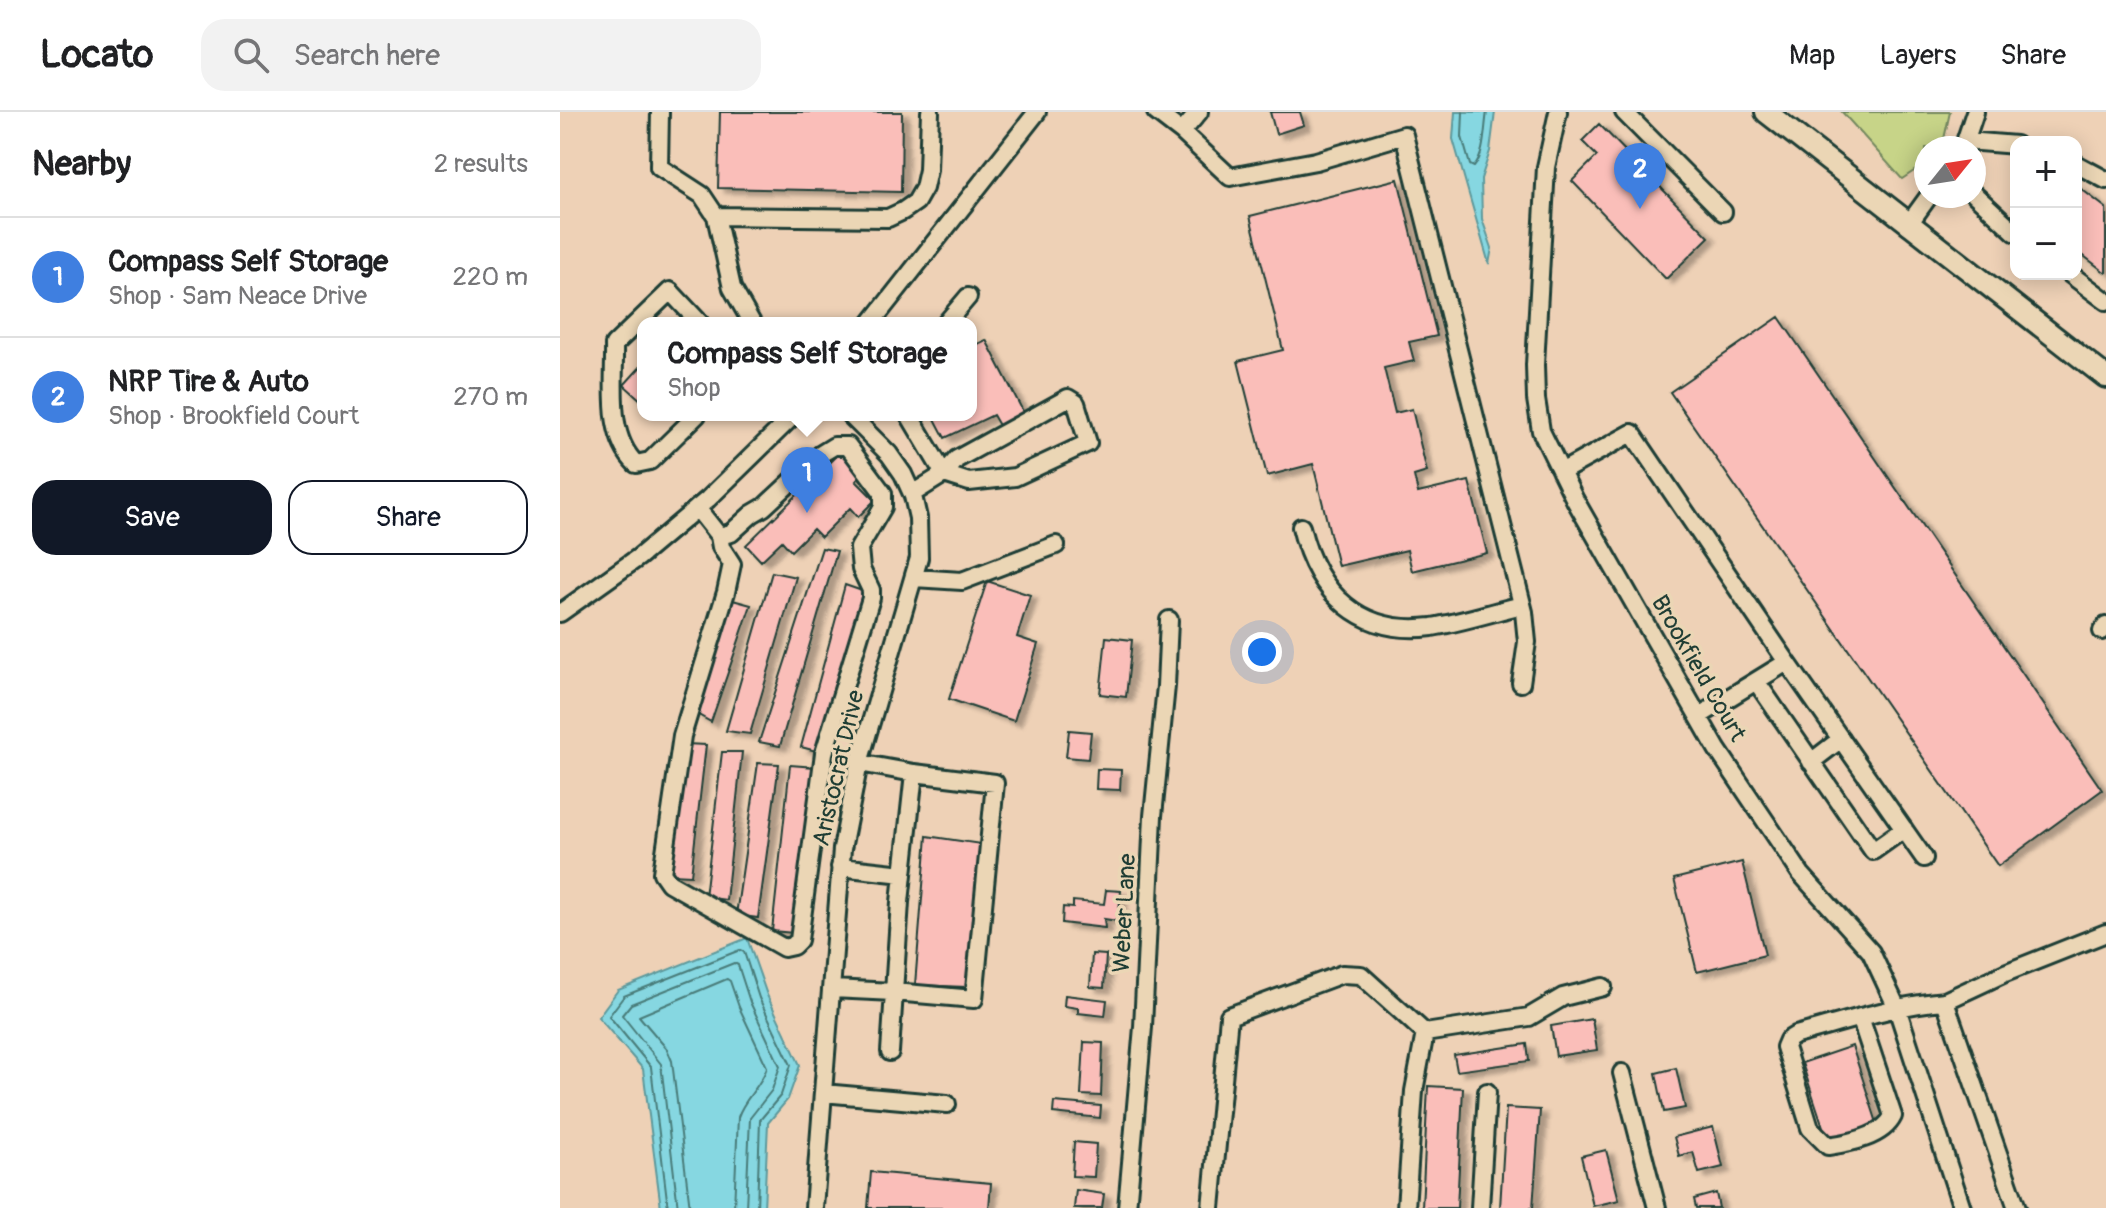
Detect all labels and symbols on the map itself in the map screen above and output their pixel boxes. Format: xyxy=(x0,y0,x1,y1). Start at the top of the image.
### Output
north arrow xyxy=(1914,136,1986,208)
pin: 2 xyxy=(1614,143,1666,209)
pin: 1 xyxy=(781,447,833,513)
street label: Brookfield Court xyxy=(1645,590,1752,747)
your location xyxy=(1242,632,1282,672)
street label: Aristocrat Drive xyxy=(806,687,871,849)
street label: Weber Lane xyxy=(1107,853,1142,973)

